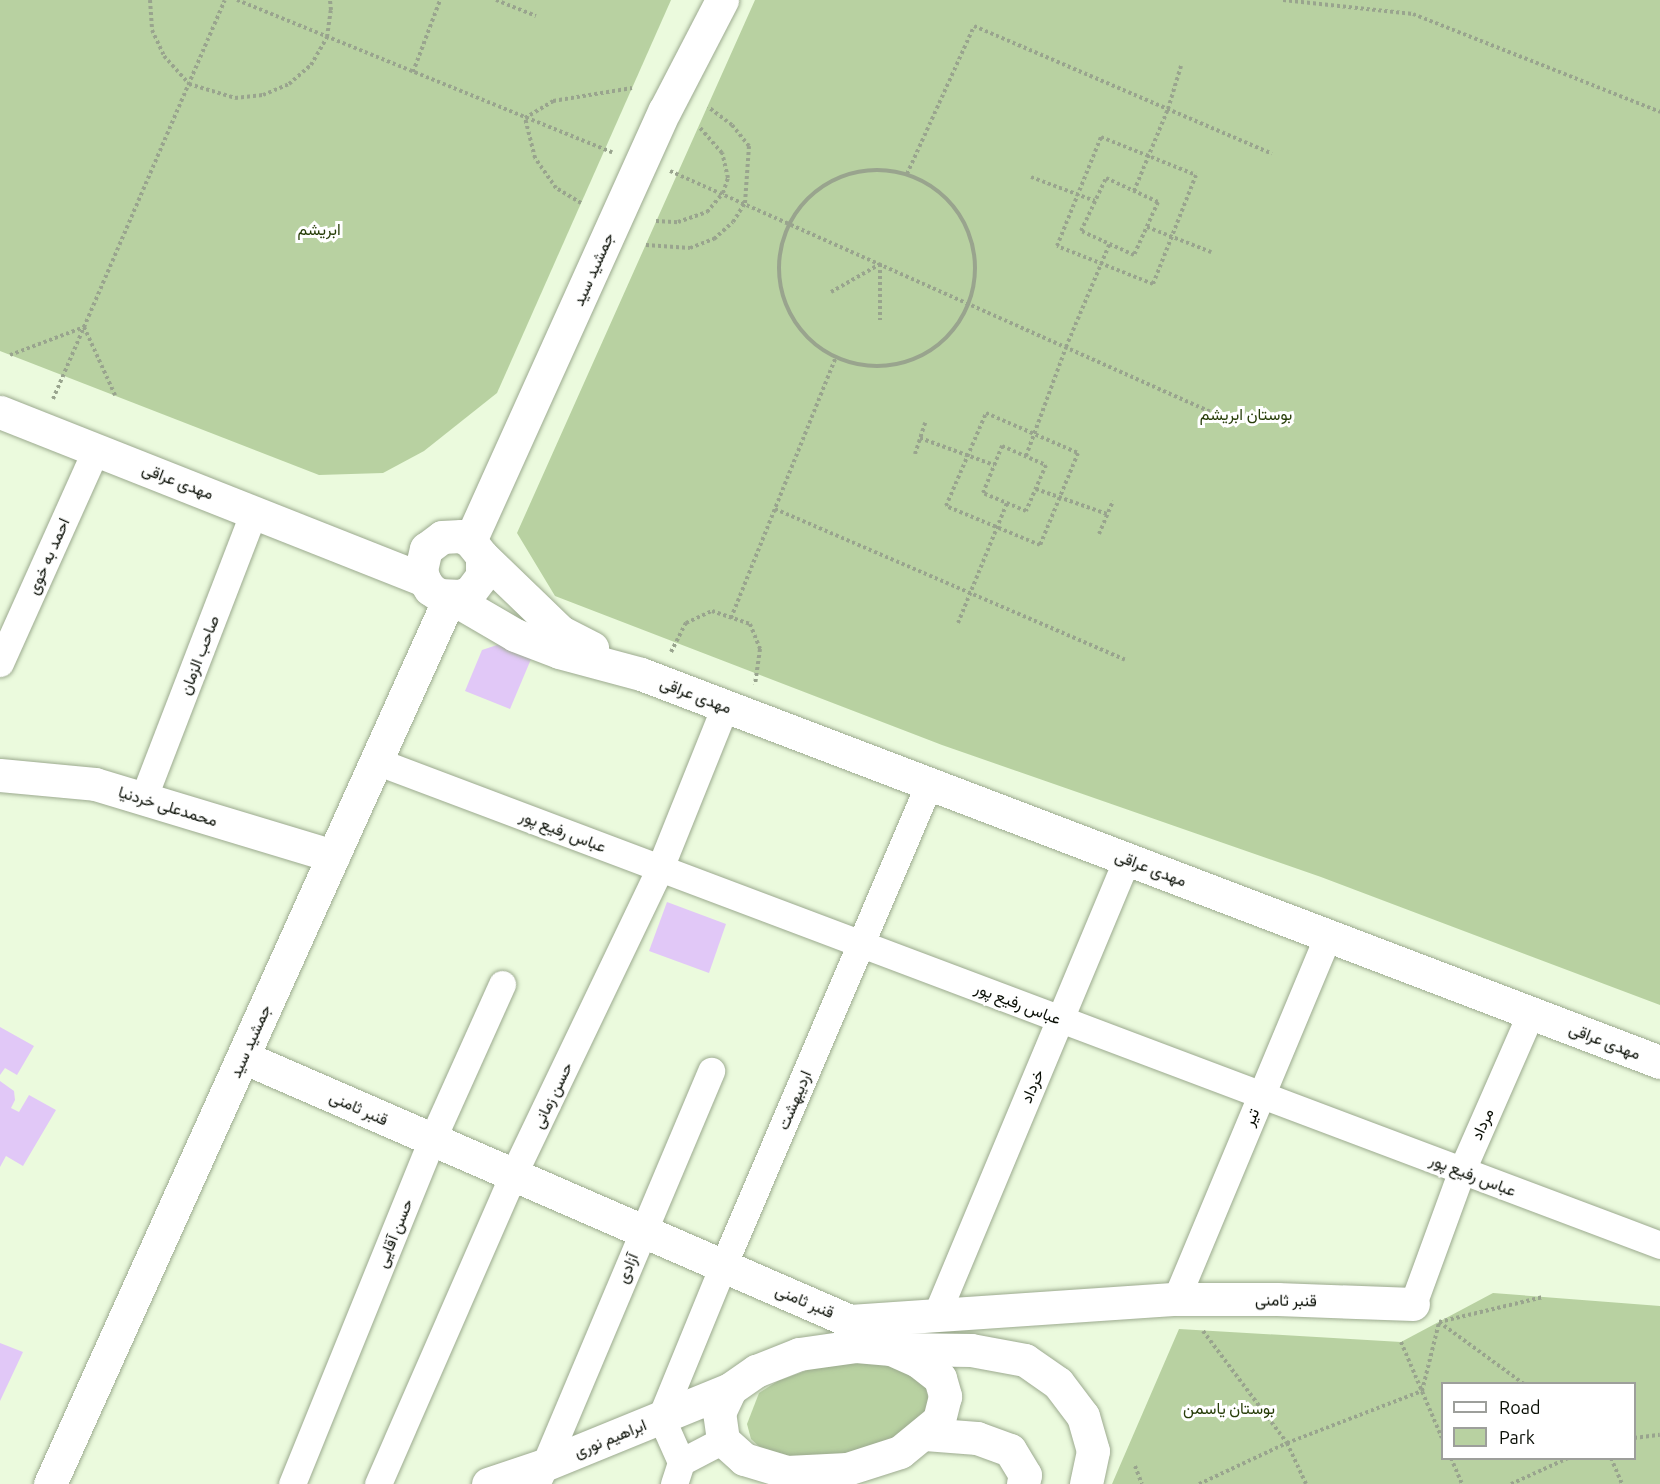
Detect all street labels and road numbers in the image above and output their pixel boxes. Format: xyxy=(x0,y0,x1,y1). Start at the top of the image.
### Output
street label: جمشید سید xyxy=(568,229,618,309)
street label: مهدی عراقی xyxy=(140,459,216,503)
street label: احمد به خوی xyxy=(23,515,73,597)
street label: صاحب الزمان xyxy=(175,613,223,697)
street label: مهدی عراقی xyxy=(658,673,734,717)
street label: محمدعلی خردنیا xyxy=(116,782,220,830)
street label: عباس رفیع پور xyxy=(517,806,609,856)
street label: مهدی عراقی xyxy=(1113,846,1189,890)
street label: عباس رفیع پور xyxy=(972,978,1064,1028)
street label: جمشید سید xyxy=(225,1001,275,1081)
street label: مهدی عراقی xyxy=(1567,1019,1643,1063)
street label: حسن زمانی xyxy=(528,1059,576,1131)
street label: خرداد xyxy=(1016,1066,1048,1106)
street label: اردیبهشت xyxy=(773,1067,815,1133)
street label: قنبر ثامنی xyxy=(327,1087,391,1129)
street label: تیر xyxy=(1239,1105,1263,1129)
street label: مرداد xyxy=(1467,1105,1497,1143)
street label: عباس رفیع پور xyxy=(1427,1150,1519,1200)
street label: حسن آقایی xyxy=(371,1196,417,1270)
street label: آزادی xyxy=(612,1250,642,1286)
street label: قنبر ثامنی xyxy=(773,1280,837,1322)
street label: قنبر ثامنی xyxy=(1255,1290,1317,1310)
street label: ابراهیم نوری xyxy=(571,1415,649,1461)

